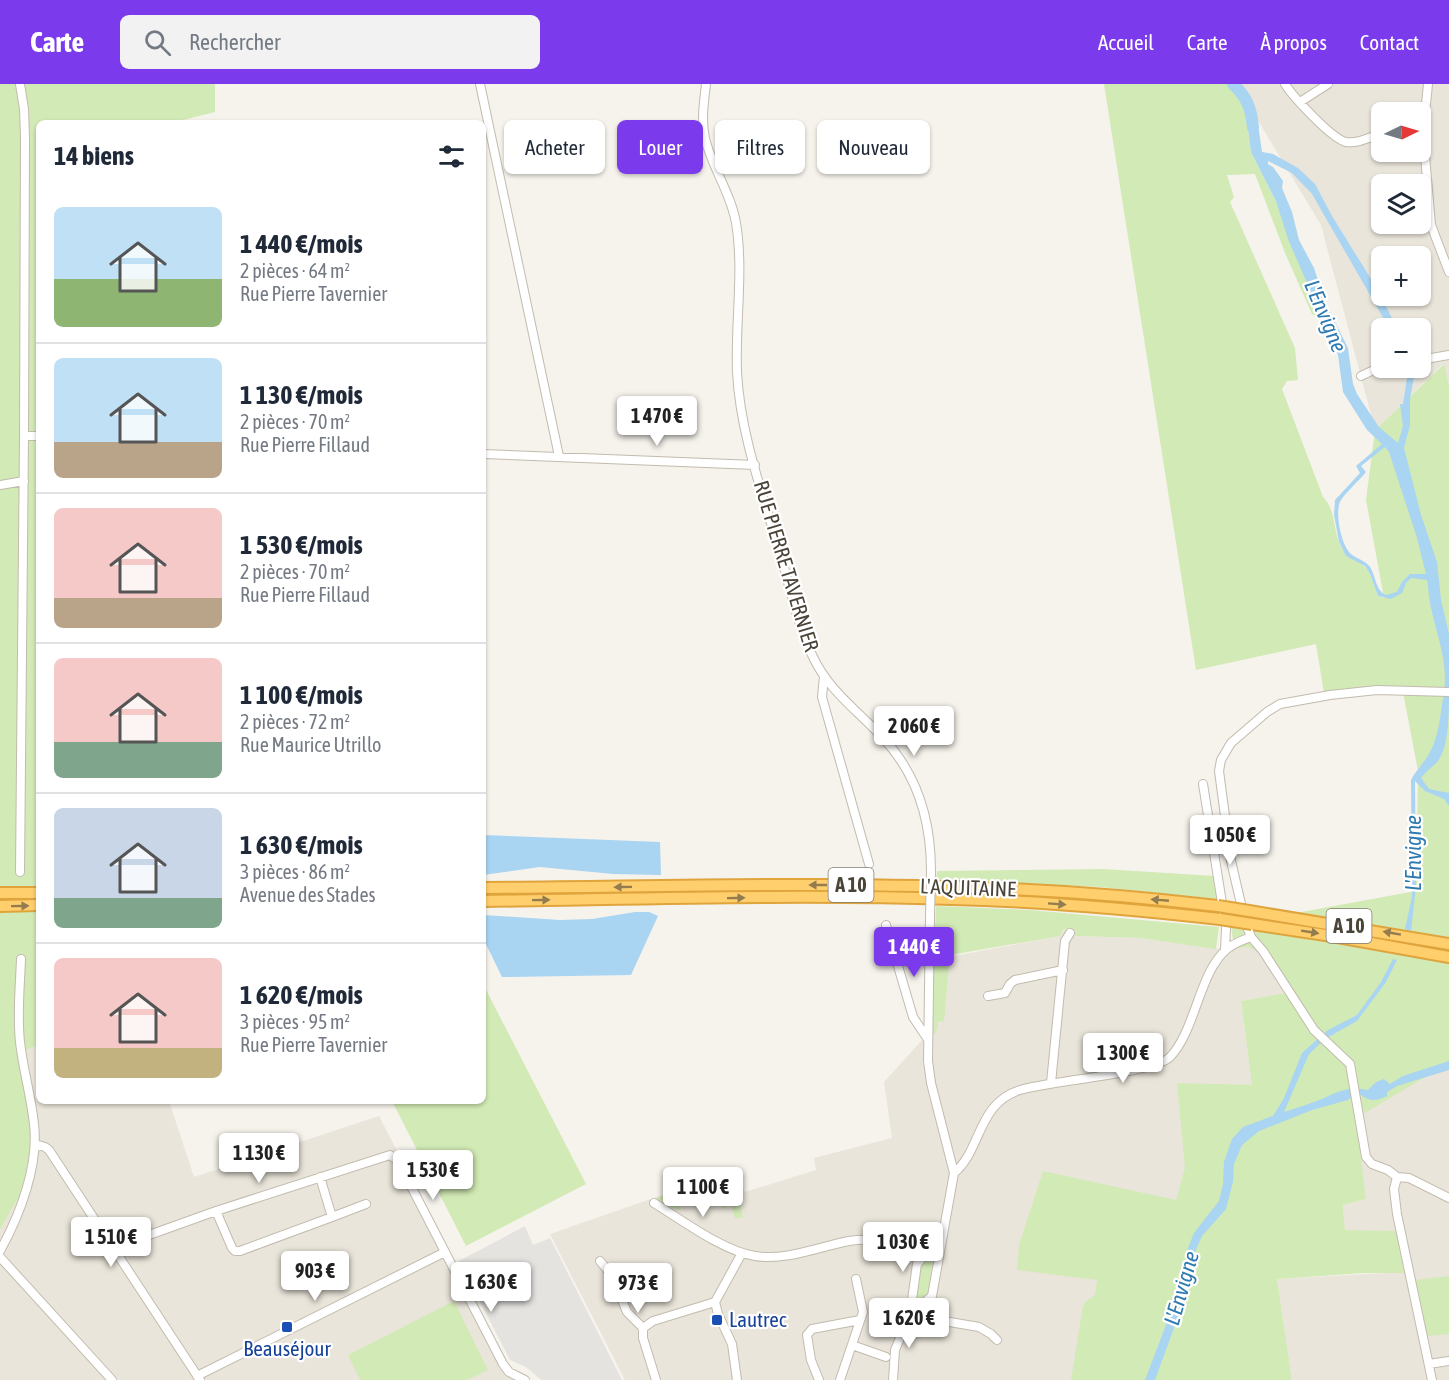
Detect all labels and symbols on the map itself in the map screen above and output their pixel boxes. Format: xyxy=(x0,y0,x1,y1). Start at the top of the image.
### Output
north arrow xyxy=(1371,102,1431,162)
water label: L'Envigne xyxy=(1299,276,1353,356)
pin: 1 470 € xyxy=(602,396,712,447)
street label: RUE PIERRE TAVERNIER xyxy=(750,477,824,654)
pin: 2 060 € xyxy=(859,706,969,757)
pin: 1 050 € xyxy=(1175,815,1285,866)
water label: L'Envigne xyxy=(1400,815,1426,891)
road number: A 10 xyxy=(828,868,874,902)
street label: L'AQUITAINE xyxy=(920,873,1017,901)
one-way arrow xyxy=(808,881,827,890)
one-way arrow xyxy=(613,882,632,892)
one-way arrow xyxy=(727,894,746,903)
one-way arrow xyxy=(1150,895,1169,905)
one-way arrow xyxy=(532,896,551,905)
one-way arrow xyxy=(1048,900,1067,909)
one-way arrow xyxy=(10,901,29,911)
road number: A 10 xyxy=(1326,909,1372,943)
pin: 1 440 € xyxy=(859,927,969,978)
one-way arrow xyxy=(1300,928,1319,937)
one-way arrow xyxy=(1382,929,1401,938)
pin: 1 300 € xyxy=(1068,1033,1178,1084)
pin: 1 130 € xyxy=(204,1133,314,1184)
pin: 1 530 € xyxy=(378,1150,488,1201)
pin: 1 100 € xyxy=(648,1167,758,1218)
pin: 1 510 € xyxy=(56,1217,166,1268)
pin: 1 030 € xyxy=(848,1222,958,1273)
water label: L'Envigne xyxy=(1158,1248,1204,1328)
pin: 903 € xyxy=(273,1251,357,1302)
pin: 1 630 € xyxy=(436,1262,546,1313)
pin: 973 € xyxy=(596,1263,680,1314)
pin: 1 620 € xyxy=(854,1298,964,1349)
place label: Lautrec xyxy=(729,1307,787,1331)
marker: Lautrec xyxy=(710,1313,724,1327)
marker: Beauséjour xyxy=(280,1320,294,1334)
place label: Beauséjour xyxy=(243,1336,331,1360)

